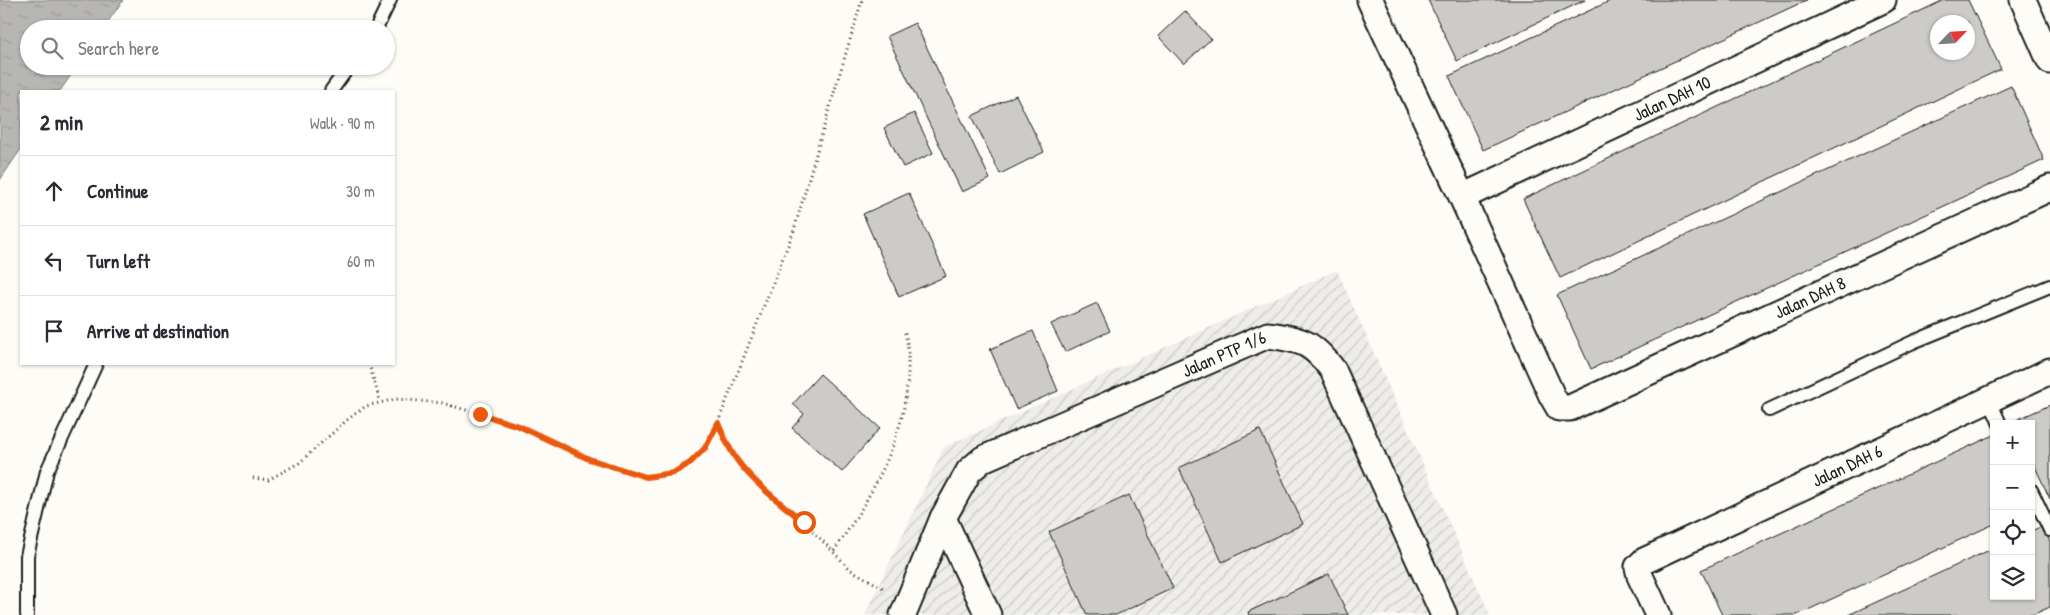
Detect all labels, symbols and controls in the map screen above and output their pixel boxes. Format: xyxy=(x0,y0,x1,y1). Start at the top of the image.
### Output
north arrow xyxy=(1930,15,1975,60)
search box xyxy=(20,20,395,75)
icon: search xyxy=(38,34,66,62)
text: Search here xyxy=(78,35,159,61)
street label: Jalan DAH 10 xyxy=(1629,69,1715,127)
text: 2 min xyxy=(40,108,83,137)
text: Walk · 90 m xyxy=(310,112,375,134)
icon: ahead xyxy=(40,177,68,205)
text: Continue xyxy=(87,178,148,204)
text: 30 m xyxy=(346,180,375,202)
icon: left xyxy=(40,247,68,275)
text: Turn left xyxy=(87,248,150,274)
text: 60 m xyxy=(347,250,375,272)
street label: Jalan DAH 8 xyxy=(1770,270,1850,325)
icon: arrive xyxy=(40,317,68,345)
text: Arrive at destination xyxy=(87,318,229,344)
street label: Jalan PTP 1/6 xyxy=(1178,324,1270,383)
route end xyxy=(469,403,492,426)
map controls xyxy=(1990,420,2035,600)
button: + xyxy=(1990,420,2035,465)
street label: Jalan DAH 6 xyxy=(1808,438,1886,493)
button: − xyxy=(1990,465,2035,510)
button: locate xyxy=(1990,510,2035,555)
route start xyxy=(793,511,816,534)
button: layers xyxy=(1990,555,2035,600)

